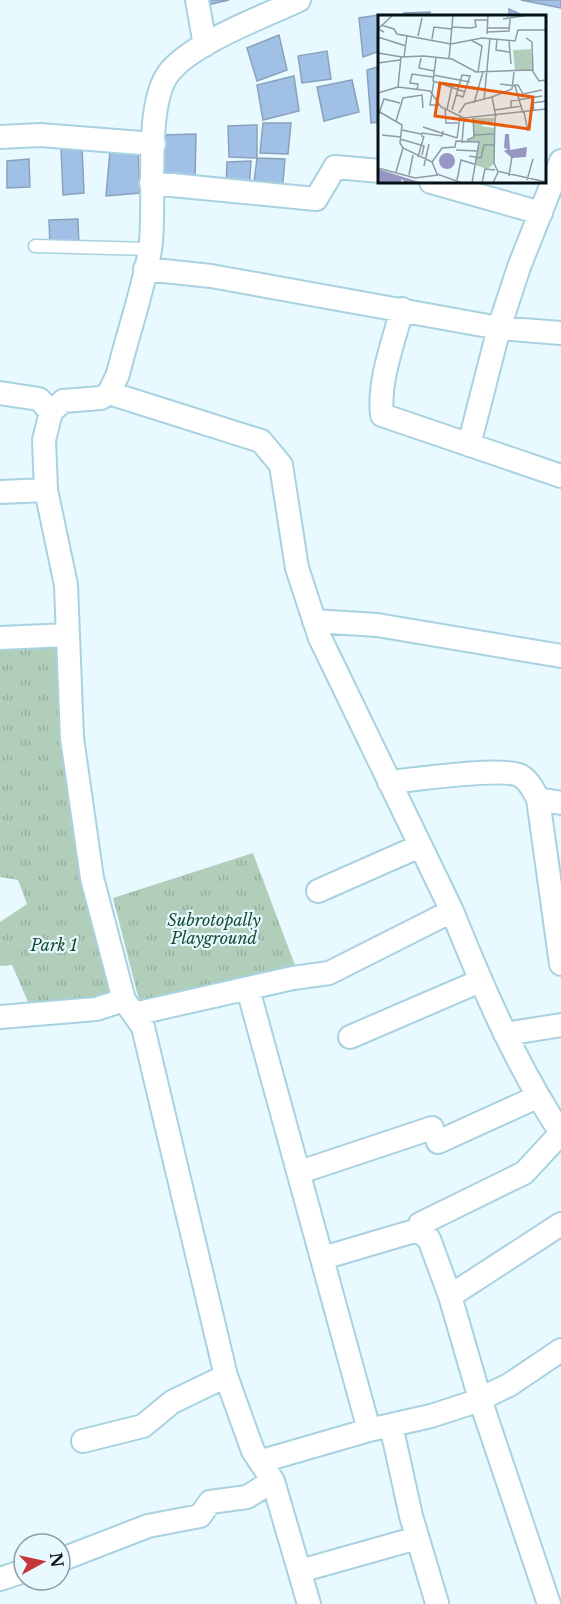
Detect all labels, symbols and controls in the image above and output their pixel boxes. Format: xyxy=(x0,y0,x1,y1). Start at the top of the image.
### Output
inset map xyxy=(378,15,546,183)
park label: Subrotopally Playground xyxy=(167,910,261,948)
park label: Park 1 xyxy=(30,935,77,955)
north arrow xyxy=(12,1532,72,1592)
text: N xyxy=(46,1551,68,1569)

